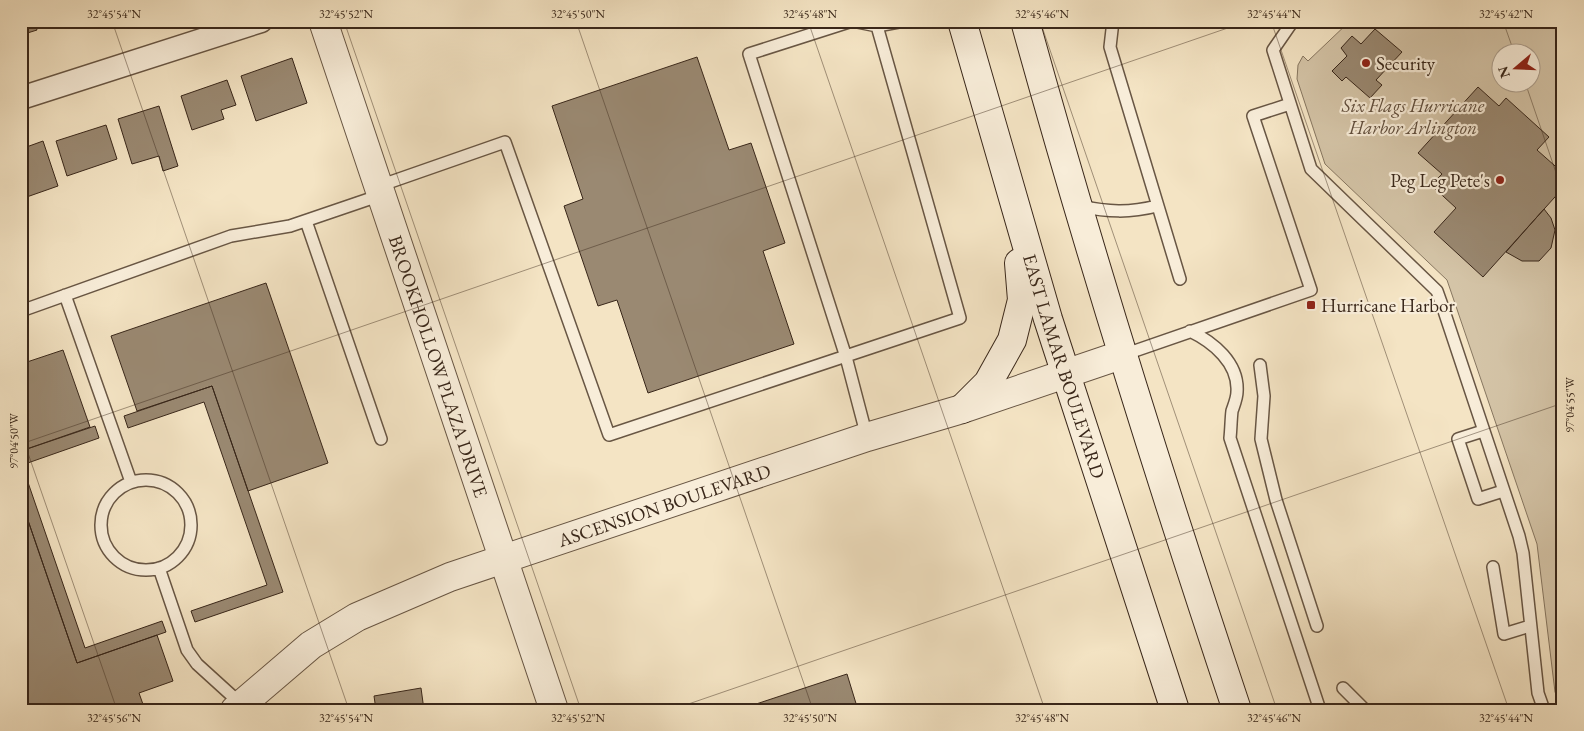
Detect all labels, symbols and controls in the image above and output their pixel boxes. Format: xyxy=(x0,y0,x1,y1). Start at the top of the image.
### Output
text: 32°45'54"N xyxy=(87,6,141,22)
text: 32°45'52"N xyxy=(319,6,373,22)
text: 32°45'50"N xyxy=(551,6,605,22)
text: 32°45'48"N xyxy=(783,6,837,22)
text: 32°45'46"N xyxy=(1015,6,1069,22)
text: 32°45'44"N xyxy=(1247,6,1301,22)
text: 32°45'42"N xyxy=(1479,6,1533,22)
north arrow xyxy=(1492,42,1542,92)
place label: Security xyxy=(1376,51,1436,76)
marker: Security xyxy=(1360,57,1372,69)
text: N xyxy=(1493,63,1514,81)
park label: Six Flags Hurricane Harbor Arlington xyxy=(1341,93,1485,140)
place label: Peg Leg Pete's xyxy=(1390,168,1490,193)
marker: Peg Leg Pete's xyxy=(1494,174,1506,186)
street label: BROOKHOLLOW PLAZA DRIVE xyxy=(383,232,494,501)
street label: EAST LAMAR BOULEVARD xyxy=(1017,251,1111,482)
place label: Hurricane Harbor xyxy=(1321,293,1456,318)
marker: Hurricane Harbor xyxy=(1305,299,1317,311)
text: 97°04'55"W xyxy=(1562,376,1578,433)
text: 97°04'50"W xyxy=(6,412,22,469)
street label: ASCENSION BOULEVARD xyxy=(554,458,774,553)
text: 32°45'56"N xyxy=(87,710,141,726)
text: 32°45'54"N xyxy=(319,710,373,726)
text: 32°45'52"N xyxy=(551,710,605,726)
text: 32°45'50"N xyxy=(783,710,837,726)
text: 32°45'48"N xyxy=(1015,710,1069,726)
text: 32°45'46"N xyxy=(1247,710,1301,726)
text: 32°45'44"N xyxy=(1479,710,1533,726)

